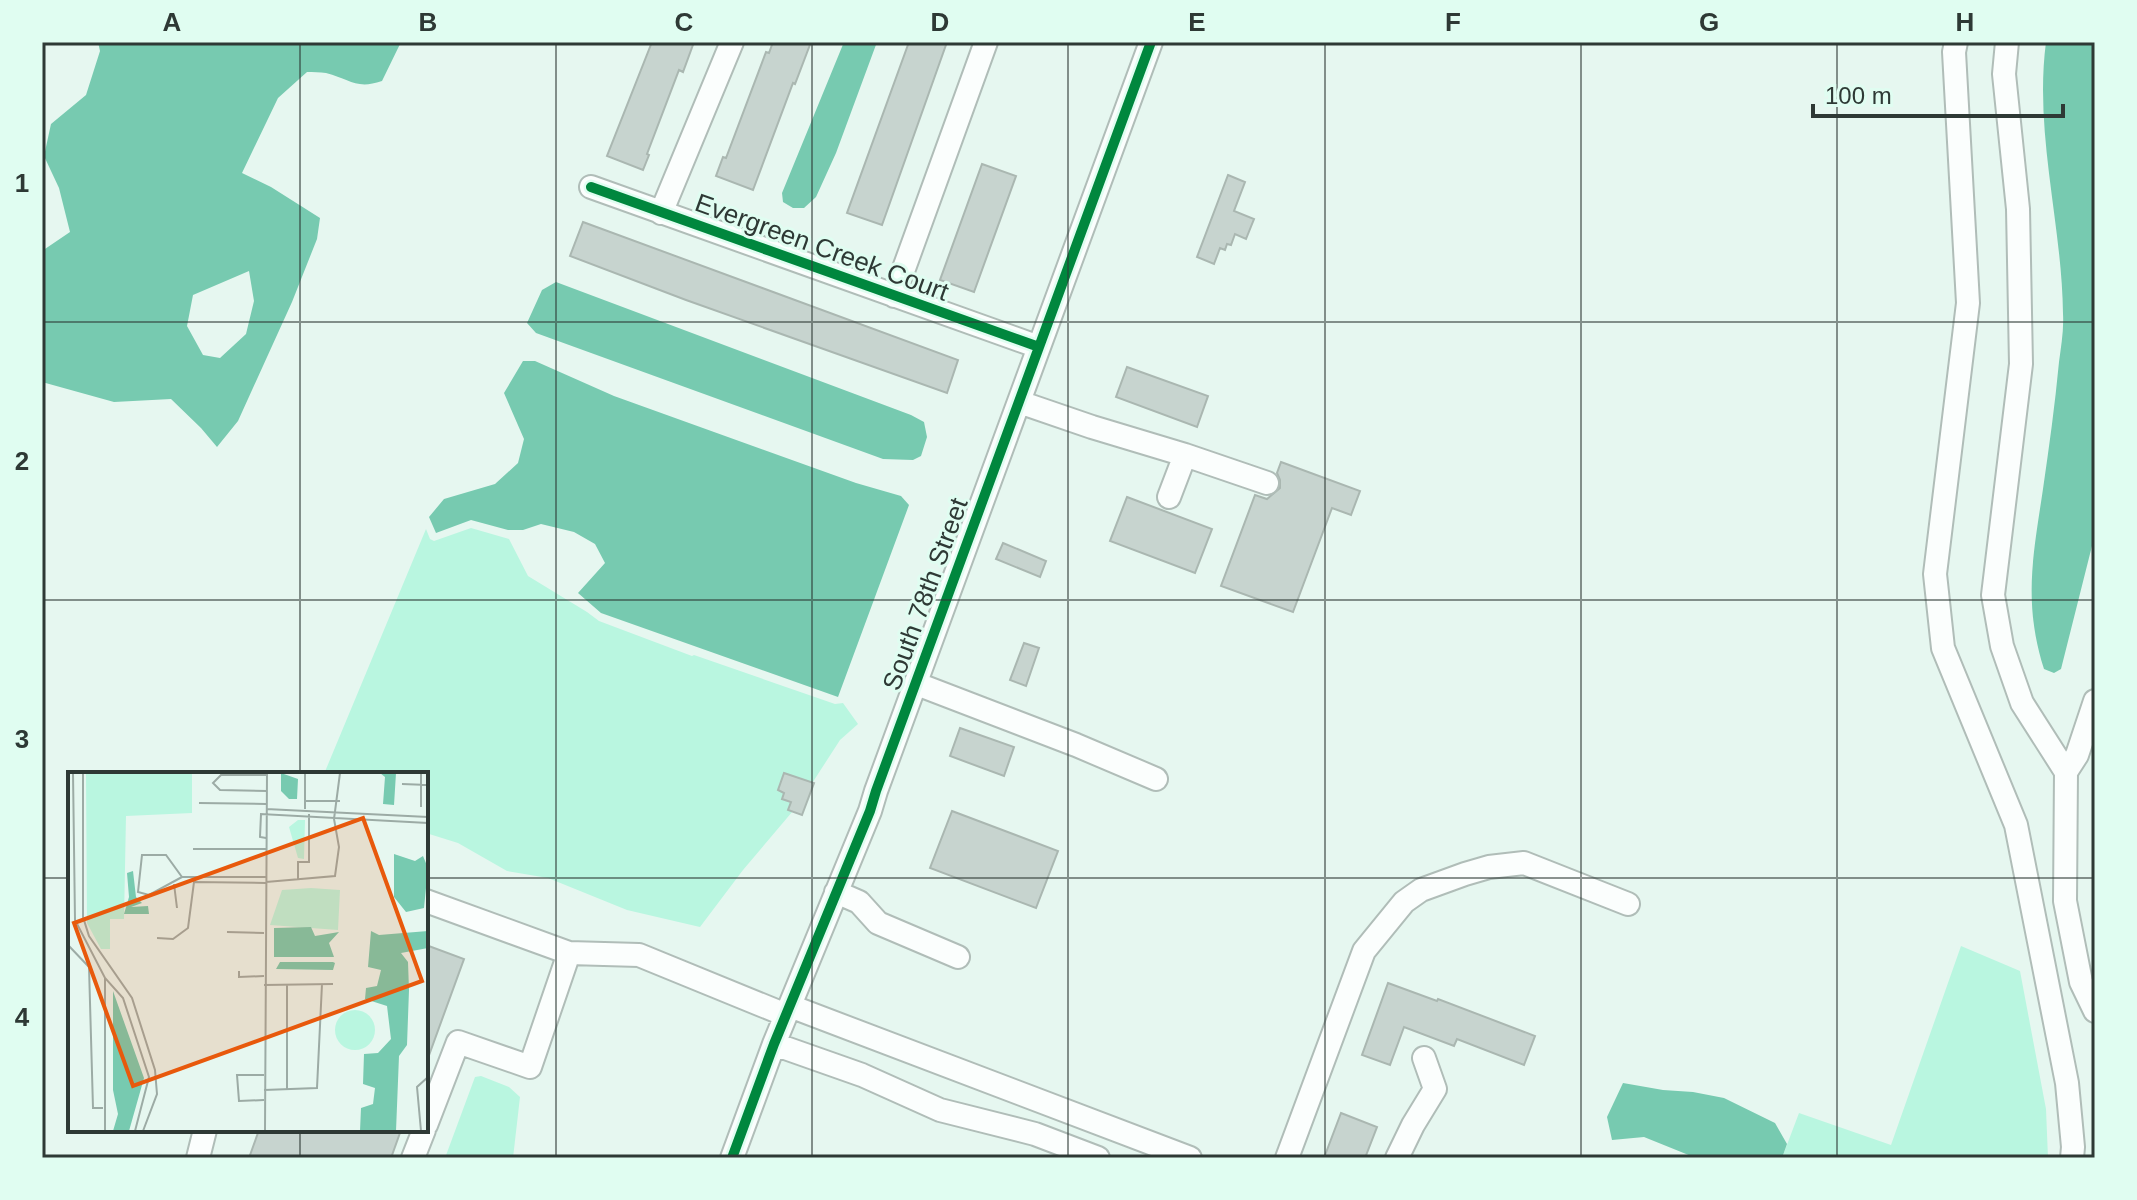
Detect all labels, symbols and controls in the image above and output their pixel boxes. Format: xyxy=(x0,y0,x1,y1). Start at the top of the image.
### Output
text: A xyxy=(163,7,182,37)
text: B xyxy=(419,7,437,37)
text: C xyxy=(675,7,694,37)
text: D xyxy=(931,7,949,37)
text: E xyxy=(1188,7,1206,37)
text: F xyxy=(1445,7,1461,37)
text: G xyxy=(1699,7,1719,37)
text: H xyxy=(1956,7,1974,37)
scale bar xyxy=(1813,68,2063,118)
text: 100 m xyxy=(1825,82,1892,109)
text: 1 xyxy=(15,168,29,198)
street label: Evergreen Creek Court xyxy=(691,187,953,307)
text: 2 xyxy=(15,446,29,476)
street label: South 78th Street xyxy=(876,493,974,694)
text: 3 xyxy=(15,724,29,754)
inset map xyxy=(68,772,428,1132)
text: 4 xyxy=(15,1002,30,1032)

